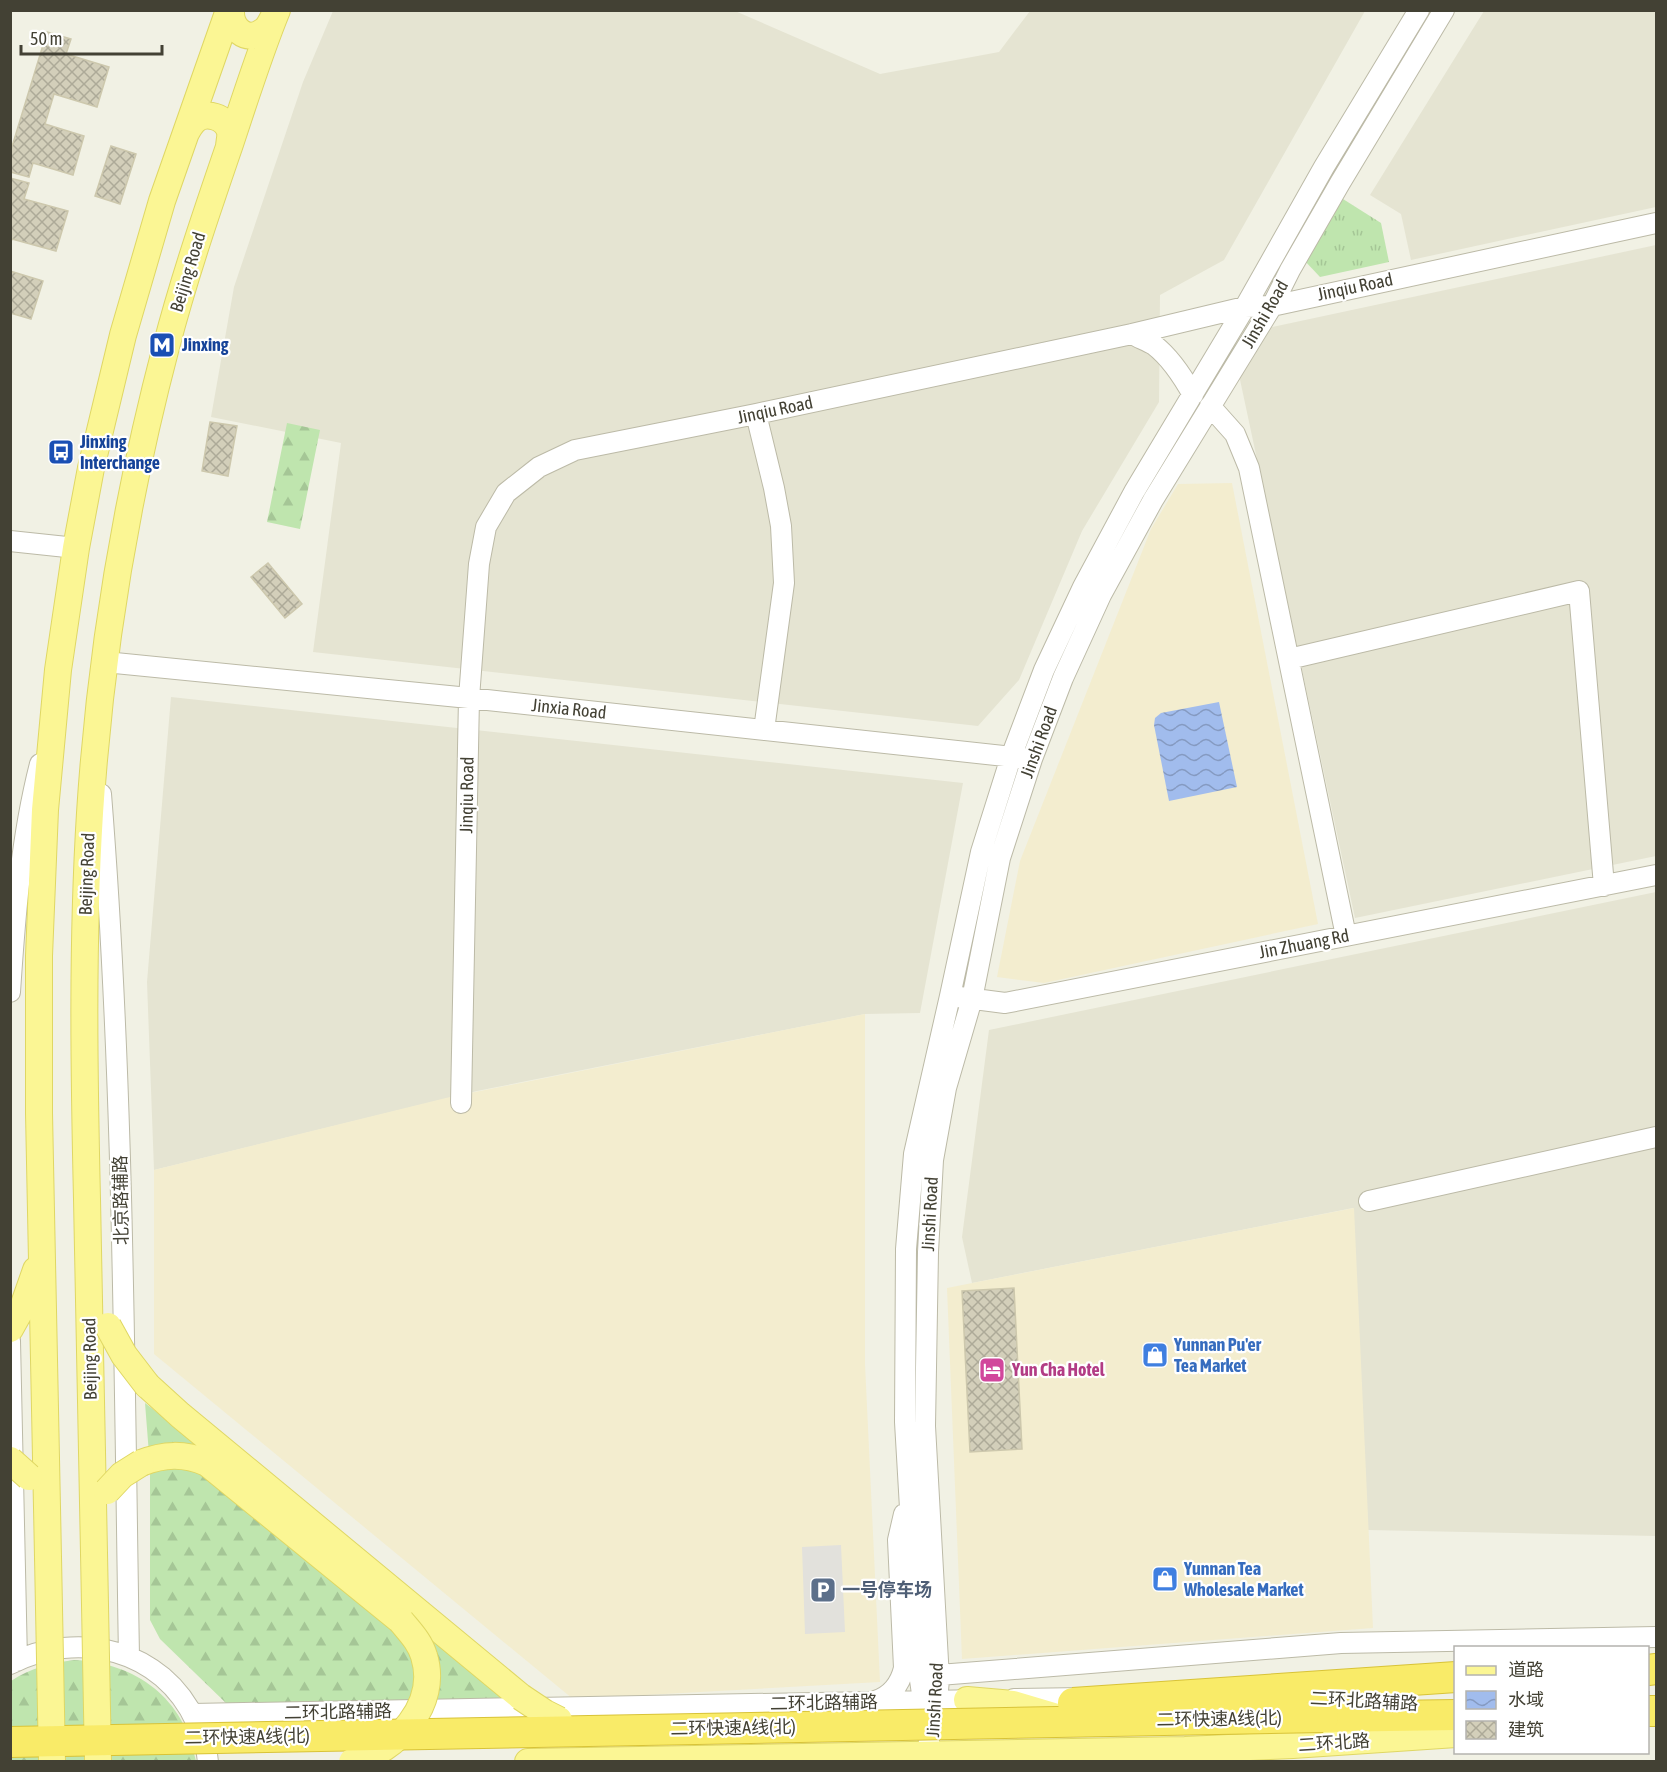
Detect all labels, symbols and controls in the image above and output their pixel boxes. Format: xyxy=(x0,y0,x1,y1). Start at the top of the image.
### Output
scale bar xyxy=(21,18,162,56)
text: 50 m xyxy=(30,28,62,49)
street label: Beijing Road xyxy=(165,229,210,314)
street label: Jinqiu Road xyxy=(1315,268,1395,305)
street label: Jinshi Road xyxy=(1237,276,1292,351)
metro station icon: Jinxing xyxy=(147,330,177,360)
place label: Jinxing xyxy=(181,334,229,355)
street label: Jinqiu Road xyxy=(735,391,815,428)
place label: Jinxing Interchange xyxy=(79,431,160,473)
bus stop icon: Jinxing Interchange xyxy=(46,437,76,467)
street label: Jinxia Road xyxy=(531,694,608,723)
street label: Jinshi Road xyxy=(1016,703,1061,781)
street label: Jinqiu Road xyxy=(455,756,478,834)
street label: Beijing Road xyxy=(75,832,98,916)
street label: Jin Zhuang Rd xyxy=(1257,924,1351,963)
street label: 北京路辅路 xyxy=(109,1155,132,1245)
street label: Jinshi Road xyxy=(917,1176,942,1252)
street label: Beijing Road xyxy=(78,1318,101,1400)
place label: Yunnan Pu'er Tea Market xyxy=(1173,1334,1262,1376)
shop icon: Yunnan Pu'er Tea Market xyxy=(1140,1340,1170,1370)
hotel icon: Yun Cha Hotel xyxy=(977,1355,1007,1385)
place label: Yun Cha Hotel xyxy=(1011,1359,1105,1380)
place label: Yunnan Tea Wholesale Market xyxy=(1183,1558,1304,1600)
shop icon: Yunnan Tea Wholesale Market xyxy=(1150,1564,1180,1594)
parking icon: 一号停车场 xyxy=(808,1575,838,1605)
place label: 一号停车场 xyxy=(842,1579,932,1600)
legend xyxy=(1454,1646,1649,1754)
text: 道路 xyxy=(1508,1659,1544,1680)
street label: Jinshi Road xyxy=(922,1662,947,1738)
street label: 二环北路辅路 xyxy=(1310,1687,1419,1714)
text: 水域 xyxy=(1508,1689,1544,1710)
street label: 二环北路辅路 xyxy=(770,1691,878,1714)
street label: 二环北路辅路 xyxy=(284,1700,392,1723)
street label: 二环快速A线(北) xyxy=(1156,1707,1282,1730)
street label: 二环快速A线(北) xyxy=(670,1716,796,1739)
text: 建筑 xyxy=(1508,1719,1544,1740)
street label: 二环快速A线(北) xyxy=(184,1725,310,1748)
street label: 二环北路 xyxy=(1297,1730,1371,1755)

